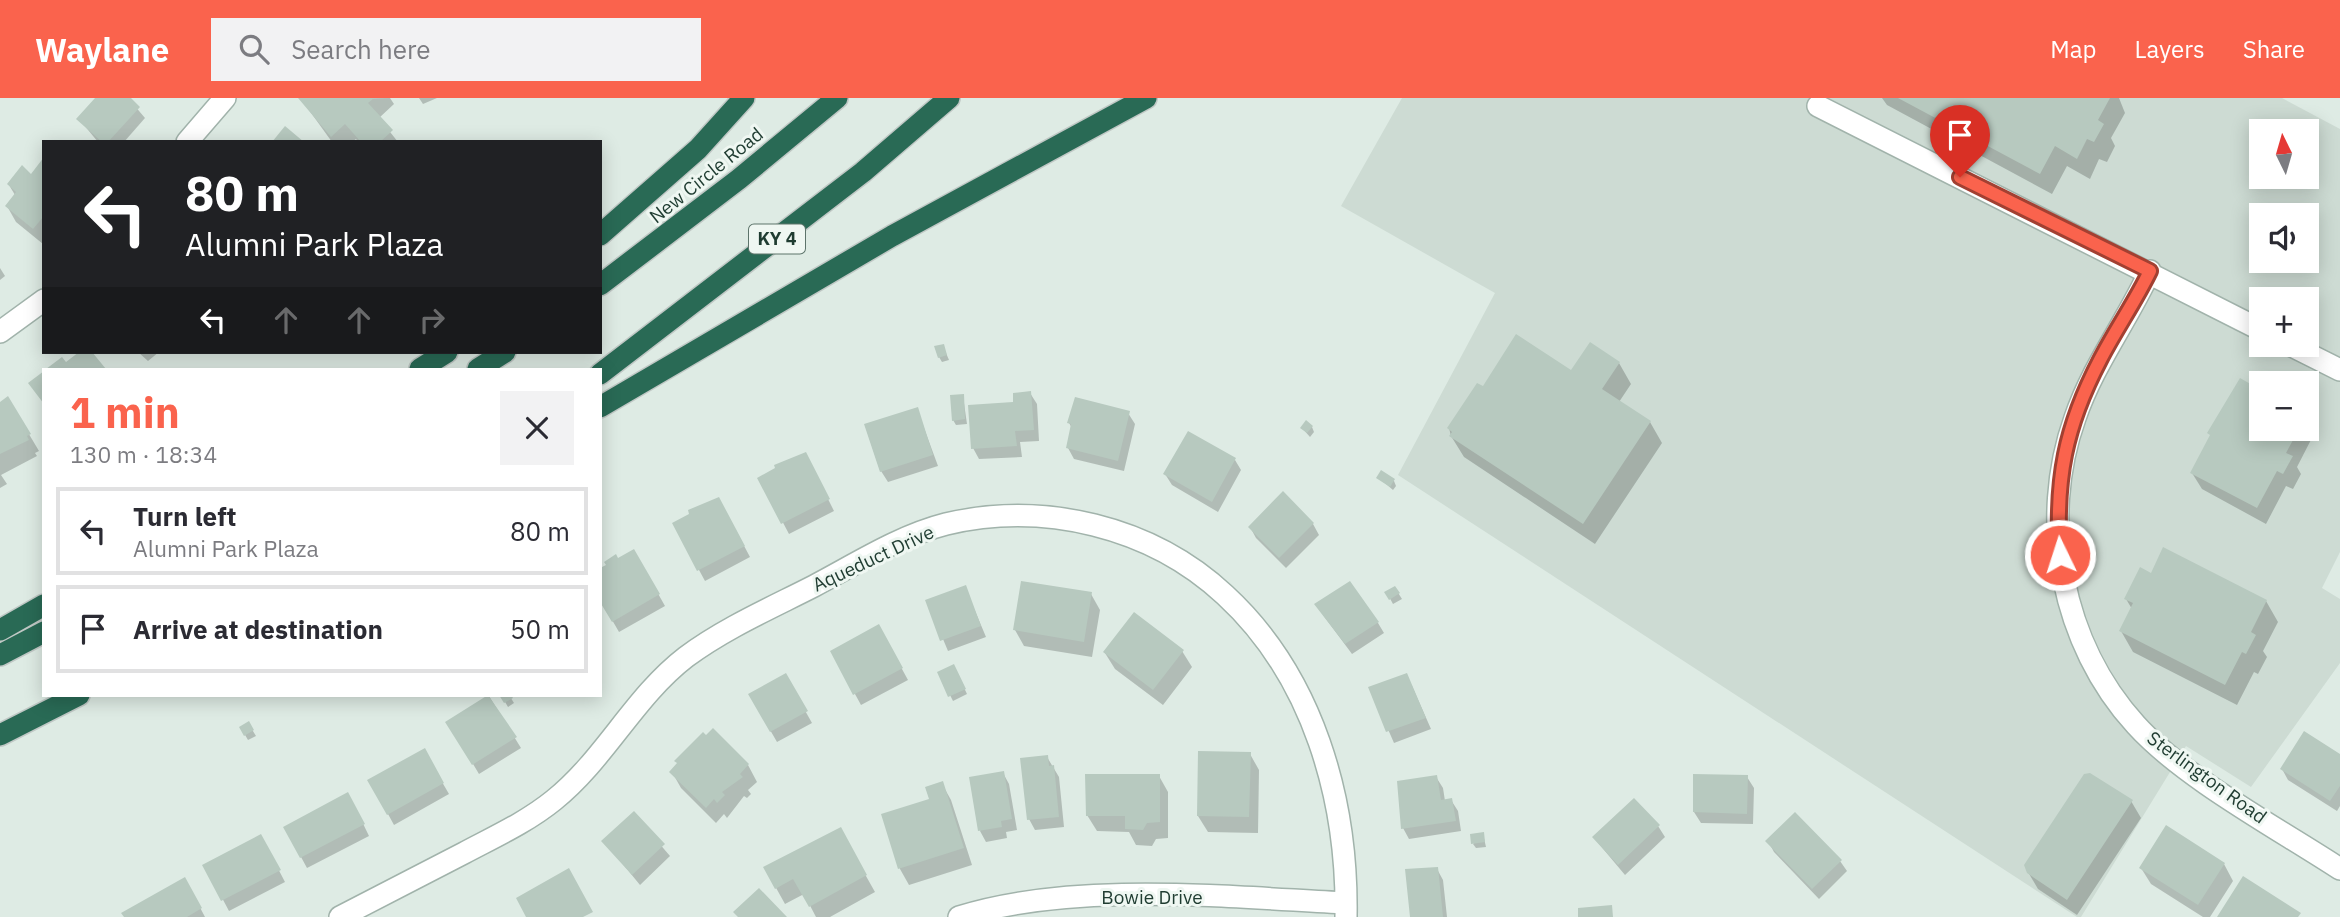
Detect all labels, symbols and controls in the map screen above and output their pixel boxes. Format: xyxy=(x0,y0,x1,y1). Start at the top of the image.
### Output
search box xyxy=(211,18,701,81)
text: Waylane xyxy=(35,28,169,71)
icon: search xyxy=(235,30,273,68)
text: Search here xyxy=(291,32,431,66)
text: Map xyxy=(2050,33,2097,65)
text: Layers xyxy=(2135,33,2205,65)
text: Share xyxy=(2243,33,2305,65)
pin xyxy=(1930,105,1990,177)
icon: arrive xyxy=(1941,116,1979,154)
north arrow xyxy=(2249,119,2319,189)
map controls xyxy=(2249,119,2319,441)
street label: New Circle Road xyxy=(644,122,768,228)
text: 80 m xyxy=(185,161,299,224)
icon: left xyxy=(70,168,161,259)
button: sound xyxy=(2249,203,2319,273)
text: Alumni Park Plaza xyxy=(185,223,444,265)
road number: KY 4 xyxy=(749,224,805,254)
button: + xyxy=(2249,287,2319,357)
icon: left xyxy=(194,301,232,339)
icon: ahead xyxy=(267,301,305,339)
icon: ahead xyxy=(340,301,378,339)
icon: right xyxy=(413,301,451,339)
button: − xyxy=(2249,371,2319,441)
text: 1 min xyxy=(70,385,180,440)
button: close xyxy=(500,391,574,465)
text: 130 m · 18:34 xyxy=(70,439,217,469)
text: Turn left xyxy=(133,499,236,533)
icon: left xyxy=(74,512,112,550)
text: 80 m xyxy=(510,514,570,548)
position arrow xyxy=(2023,518,2097,592)
street label: Aqueduct Drive xyxy=(809,519,937,597)
text: Alumni Park Plaza xyxy=(133,533,319,563)
icon: arrive xyxy=(74,610,112,648)
text: Arrive at destination xyxy=(133,612,383,646)
text: 50 m xyxy=(510,612,570,646)
street label: Sterlington Road xyxy=(2143,726,2271,828)
street label: Bowie Drive xyxy=(1101,885,1203,909)

